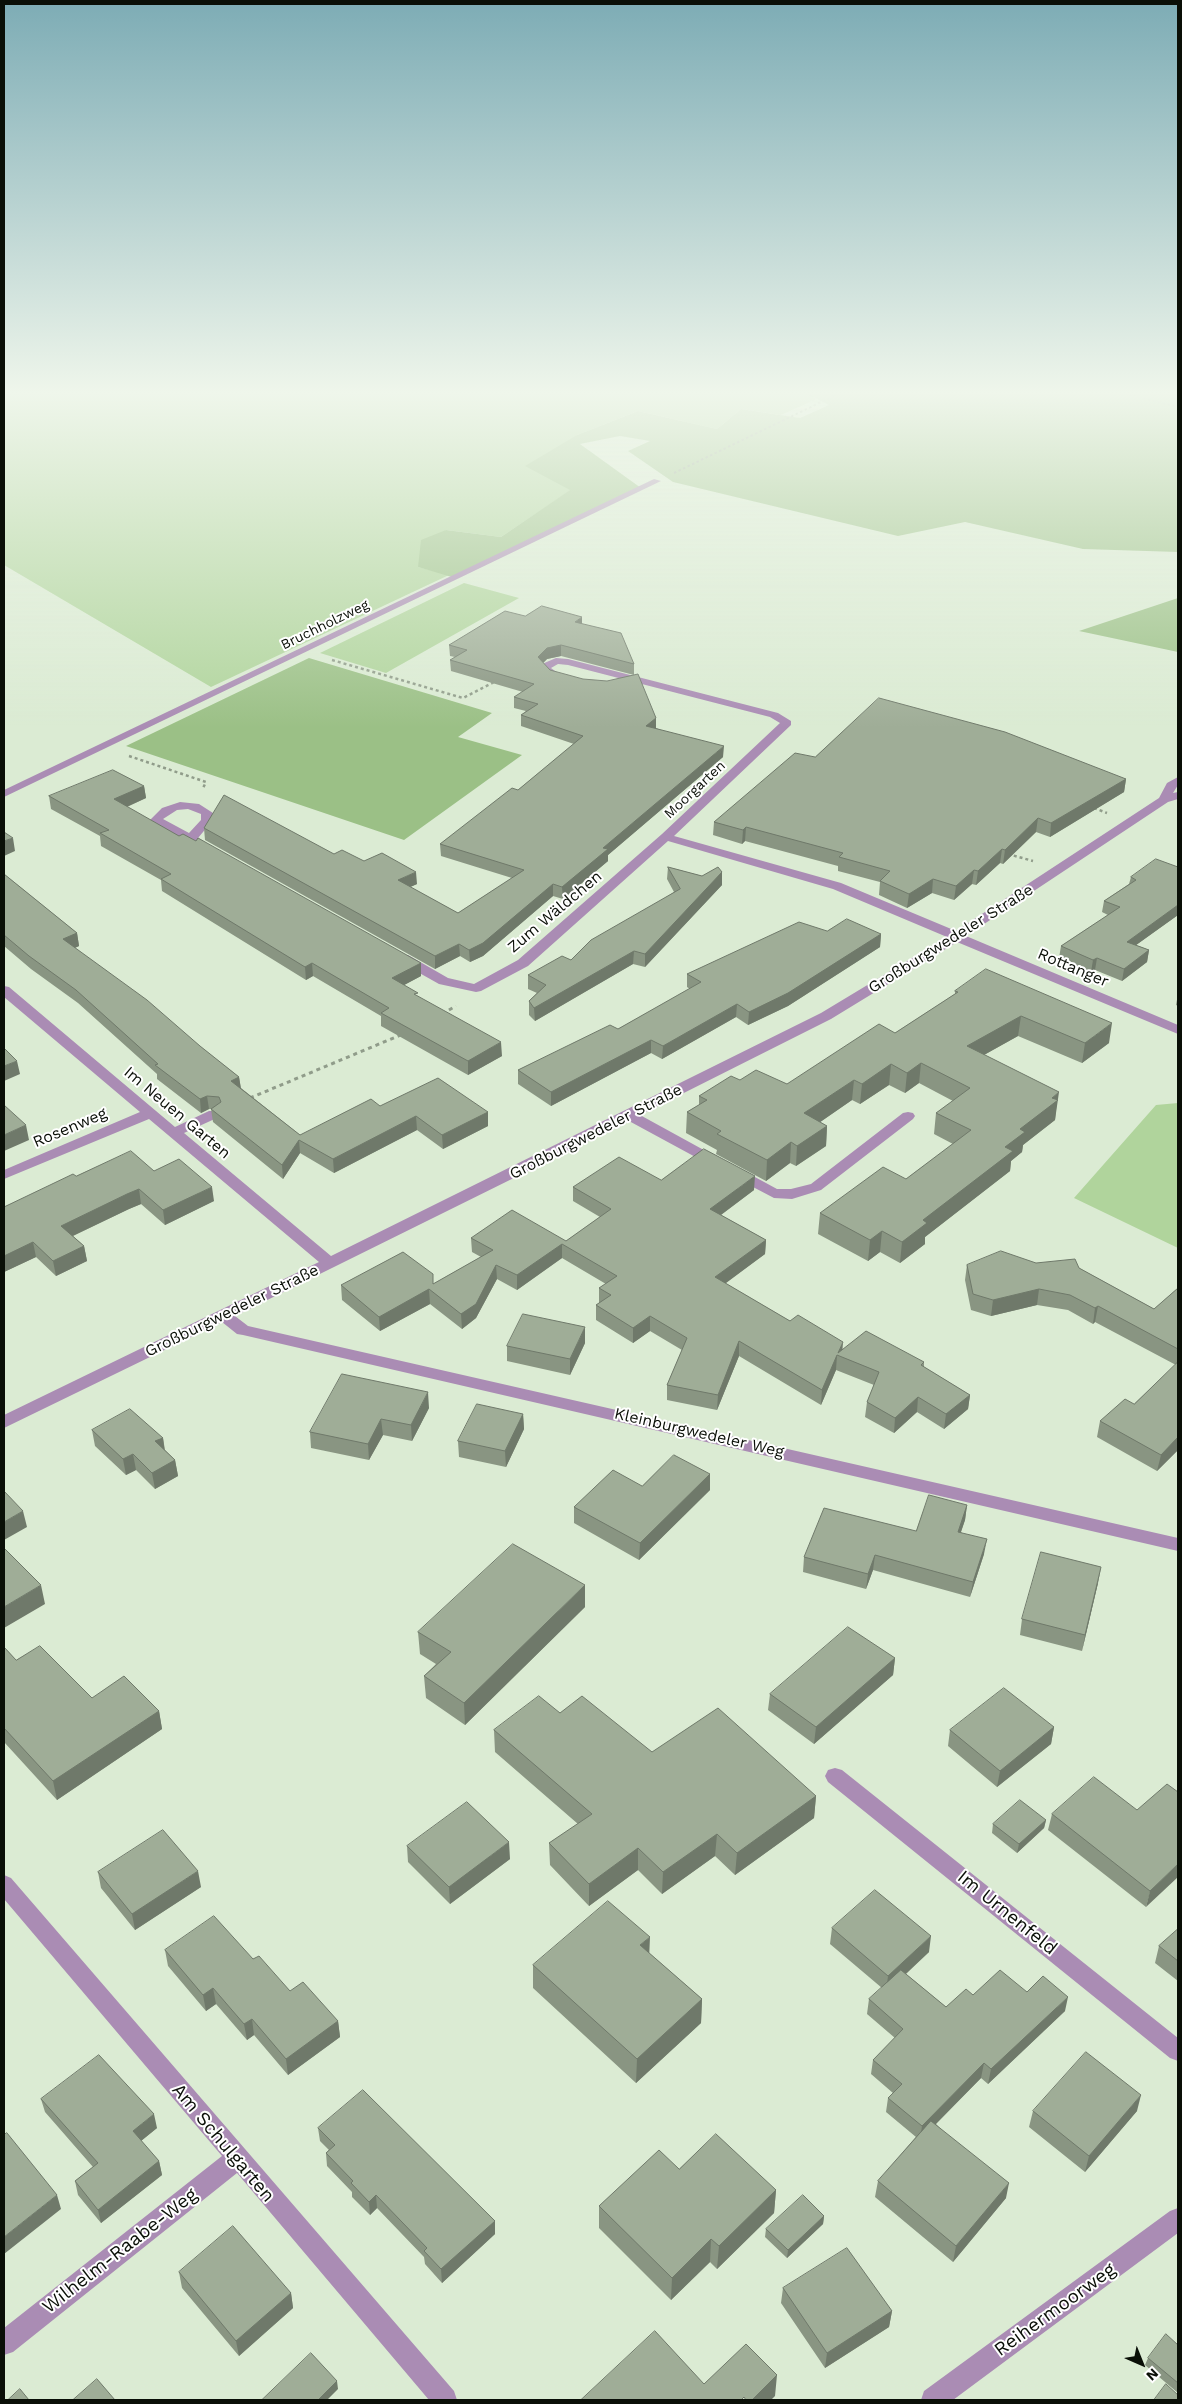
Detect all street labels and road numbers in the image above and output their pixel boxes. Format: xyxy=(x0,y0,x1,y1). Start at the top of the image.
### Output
street label: Bruchholzweg xyxy=(278,596,372,654)
street label: Moorgarten xyxy=(661,758,729,822)
street label: Zum Wäldchen xyxy=(504,867,606,957)
street label: Großburgwedeler Straße xyxy=(865,880,1037,998)
street label: Rottanger xyxy=(1035,944,1111,992)
street label: Im Neuen Garten xyxy=(120,1063,234,1163)
street label: Großburgwedeler Straße xyxy=(507,1080,685,1184)
street label: Rosenweg xyxy=(30,1104,110,1152)
street label: Großburgwedeler Straße xyxy=(142,1261,322,1361)
street label: Kleinburgwedeler Weg xyxy=(612,1404,786,1462)
street label: Im Urnenfeld xyxy=(953,1866,1061,1960)
street label: Am Schulgarten xyxy=(167,2079,279,2207)
street label: Wilhelm-Raabe-Weg xyxy=(38,2183,202,2319)
street label: Reihermoorweg xyxy=(990,2258,1120,2362)

